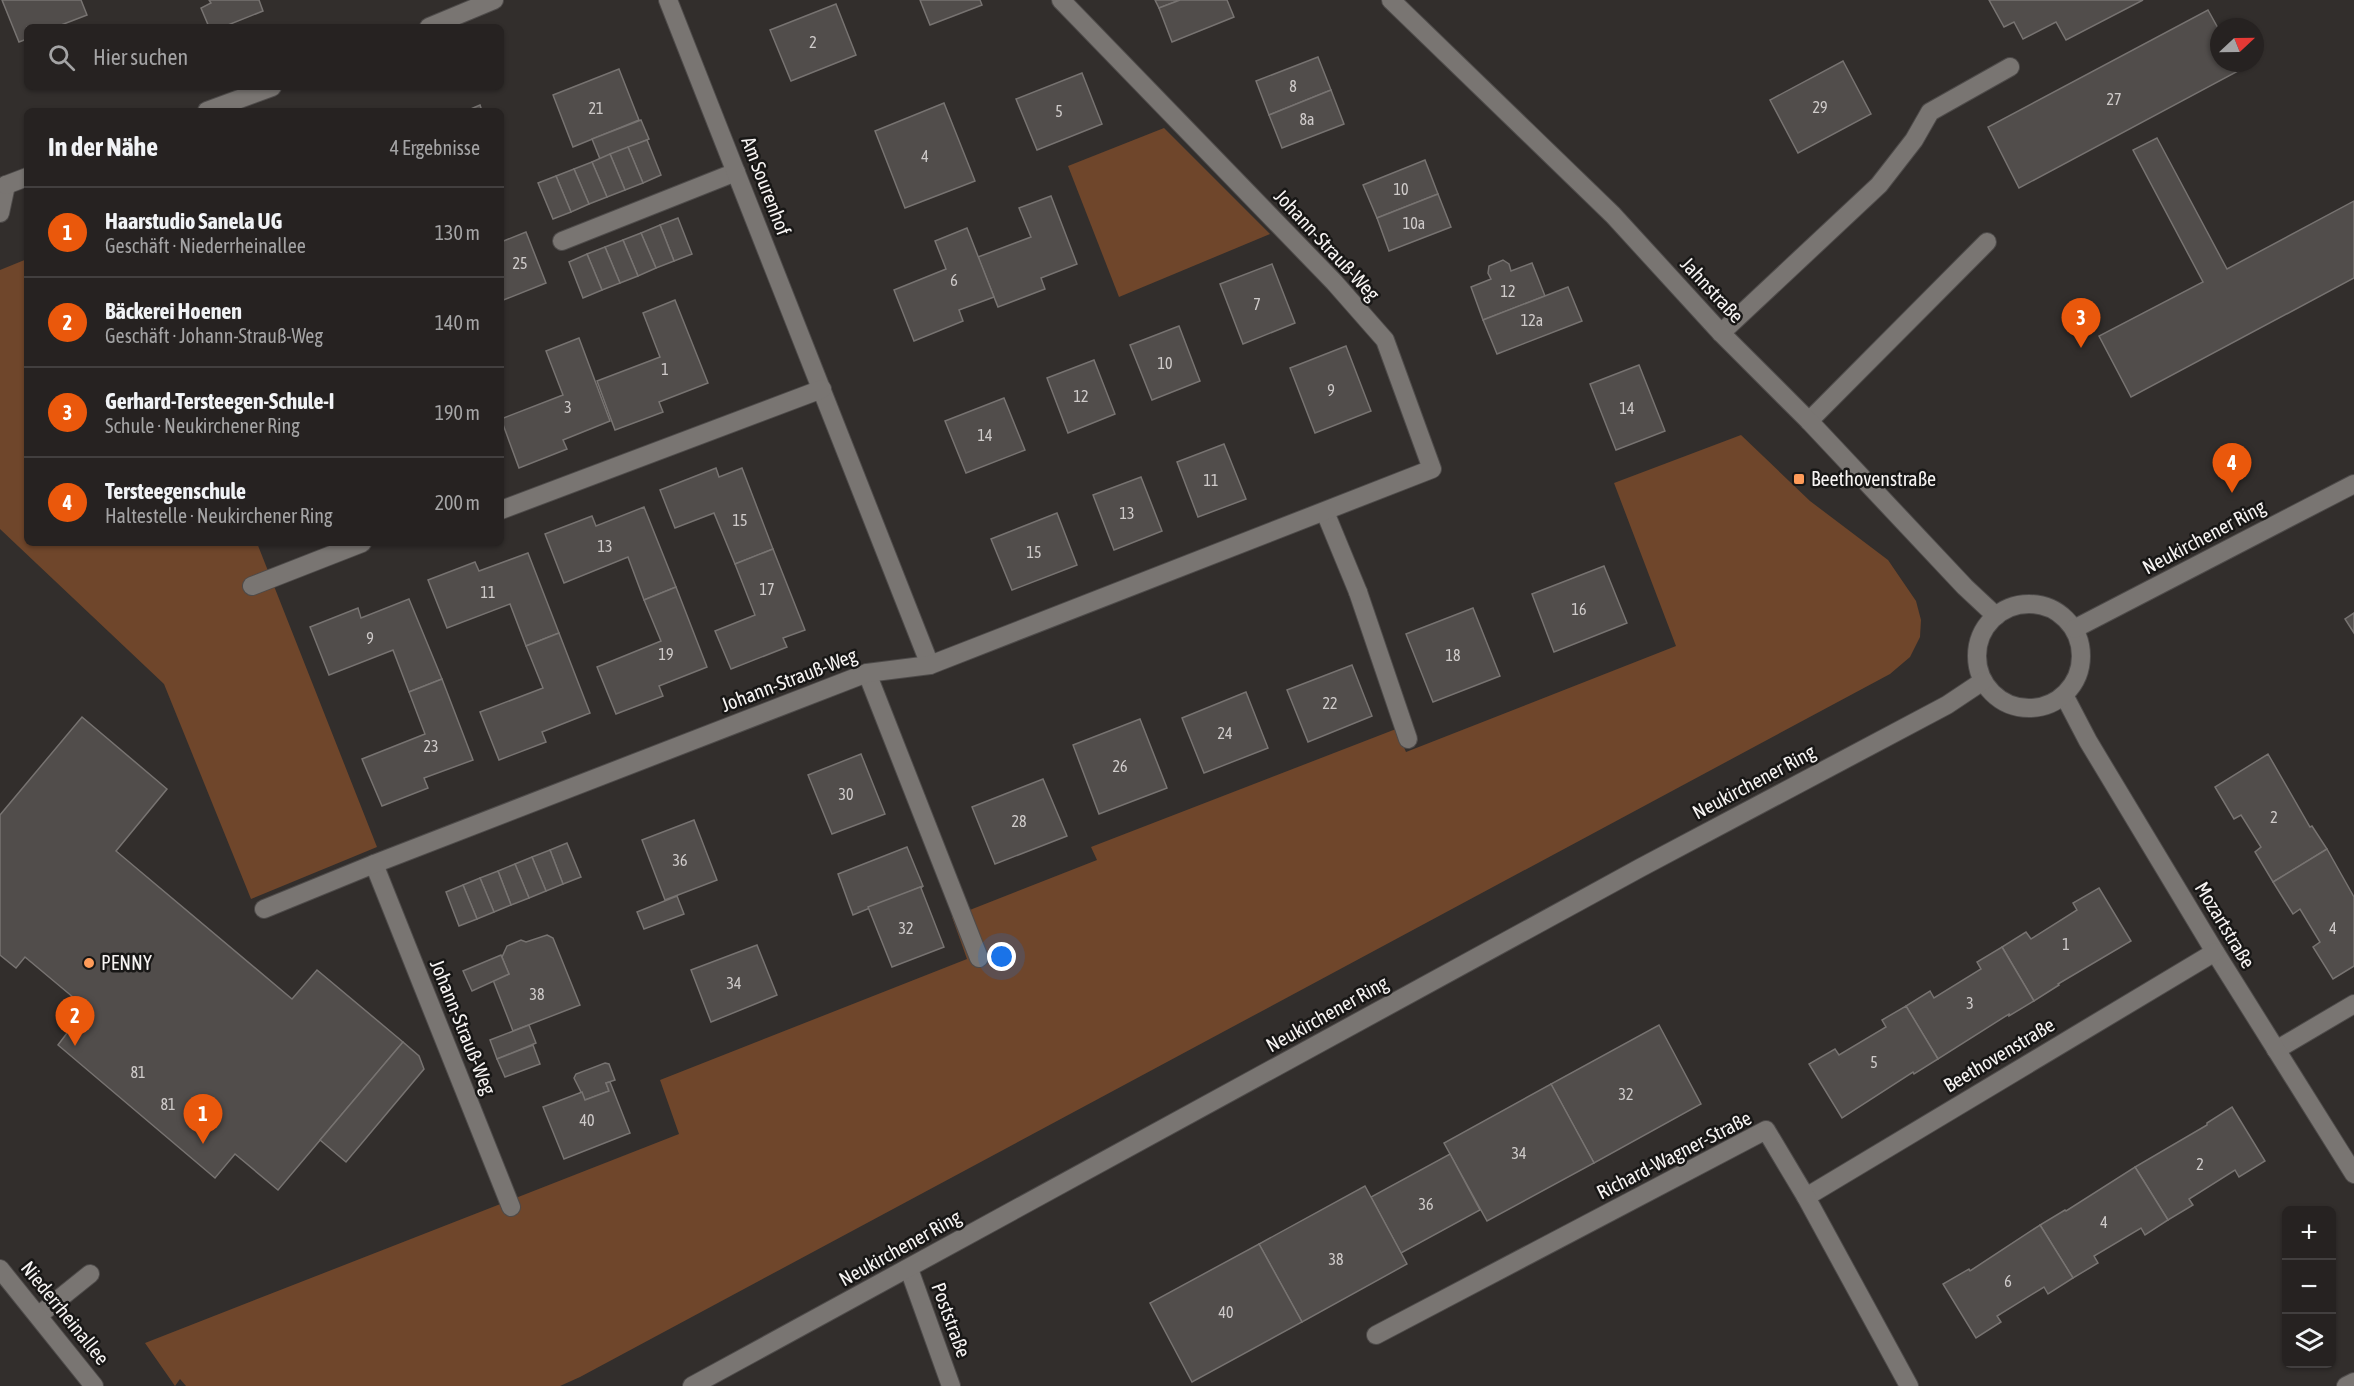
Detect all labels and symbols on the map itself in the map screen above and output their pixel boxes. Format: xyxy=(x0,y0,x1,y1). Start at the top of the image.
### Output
north arrow xyxy=(2210,18,2264,72)
house number: 2 xyxy=(809,33,817,51)
house number: 8 xyxy=(1289,77,1297,95)
house number: 27 xyxy=(2106,90,2122,108)
house number: 29 xyxy=(1812,98,1828,116)
house number: 21 xyxy=(588,99,604,117)
house number: 5 xyxy=(1055,102,1063,120)
house number: 8a xyxy=(1300,110,1314,128)
street label: Am Sourenhof xyxy=(737,133,796,239)
house number: 4 xyxy=(921,147,929,165)
house number: 10 xyxy=(1393,180,1409,198)
street label: Johann-Strauß-Weg xyxy=(1270,184,1385,305)
house number: 10a xyxy=(1403,214,1425,232)
street label: Jahnstraße xyxy=(1676,252,1748,327)
house number: 25 xyxy=(512,254,528,272)
house number: 6 xyxy=(950,271,958,289)
house number: 12 xyxy=(1500,282,1516,300)
house number: 7 xyxy=(1253,295,1261,313)
pin: 3 xyxy=(2062,298,2100,348)
house number: 12a xyxy=(1521,311,1543,329)
house number: 10 xyxy=(1157,354,1173,372)
house number: 1 xyxy=(661,360,669,378)
house number: 9 xyxy=(1327,381,1335,399)
house number: 12 xyxy=(1073,387,1089,405)
house number: 3 xyxy=(564,398,572,416)
house number: 14 xyxy=(1619,399,1635,417)
house number: 14 xyxy=(977,426,993,444)
pin: 4 xyxy=(2212,444,2252,493)
place label: Beethovenstraße xyxy=(1811,467,1936,490)
house number: 11 xyxy=(1203,471,1219,489)
marker: Beethovenstraße xyxy=(1792,472,1806,486)
street label: Neukirchener Ring xyxy=(2138,494,2269,579)
house number: 13 xyxy=(1119,504,1135,522)
house number: 15 xyxy=(732,511,748,529)
house number: 13 xyxy=(597,537,613,555)
house number: 15 xyxy=(1026,543,1042,561)
house number: 17 xyxy=(759,580,775,598)
house number: 11 xyxy=(480,583,496,601)
house number: 16 xyxy=(1571,600,1587,618)
house number: 9 xyxy=(366,629,374,647)
street label: Johann-Strauß-Weg xyxy=(718,643,860,716)
house number: 19 xyxy=(658,645,674,663)
house number: 18 xyxy=(1445,646,1461,664)
house number: 22 xyxy=(1322,694,1338,712)
house number: 24 xyxy=(1217,724,1233,742)
house number: 23 xyxy=(423,737,439,755)
street label: Neukirchener Ring xyxy=(1688,739,1819,824)
house number: 26 xyxy=(1112,757,1128,775)
house number: 30 xyxy=(838,785,854,803)
house number: 2 xyxy=(2270,808,2278,826)
house number: 28 xyxy=(1011,812,1027,830)
house number: 36 xyxy=(672,851,688,869)
street label: Mozartstraße xyxy=(2191,877,2260,972)
house number: 32 xyxy=(898,919,914,937)
house number: 4 xyxy=(2329,919,2337,937)
house number: 1 xyxy=(2062,935,2070,953)
your location xyxy=(987,942,1016,971)
place label: PENNY xyxy=(101,951,152,974)
marker: PENNY xyxy=(82,956,96,970)
street label: Johann-Strauß-Weg xyxy=(426,956,501,1098)
street label: Neukirchener Ring xyxy=(1262,970,1392,1057)
house number: 34 xyxy=(726,974,742,992)
house number: 38 xyxy=(529,985,545,1003)
house number: 3 xyxy=(1966,994,1974,1012)
pin: 2 xyxy=(56,996,94,1046)
street label: Beethovenstraße xyxy=(1939,1012,2058,1097)
house number: 5 xyxy=(1870,1053,1878,1071)
house number: 81 xyxy=(130,1063,146,1081)
house number: 32 xyxy=(1618,1085,1634,1103)
pin: 1 xyxy=(184,1094,222,1144)
house number: 81 xyxy=(160,1095,176,1113)
street label: Richard-Wagner-Straße xyxy=(1593,1106,1755,1203)
house number: 40 xyxy=(579,1111,595,1129)
house number: 34 xyxy=(1511,1144,1527,1162)
house number: 2 xyxy=(2196,1155,2204,1173)
house number: 36 xyxy=(1418,1195,1434,1213)
street label: Neukirchener Ring xyxy=(835,1204,965,1291)
house number: 4 xyxy=(2100,1213,2108,1231)
house number: 38 xyxy=(1328,1250,1344,1268)
street label: Niederrheinallee xyxy=(17,1256,114,1369)
house number: 6 xyxy=(2004,1272,2012,1290)
street label: Poststraße xyxy=(927,1279,976,1360)
house number: 40 xyxy=(1218,1303,1234,1321)

